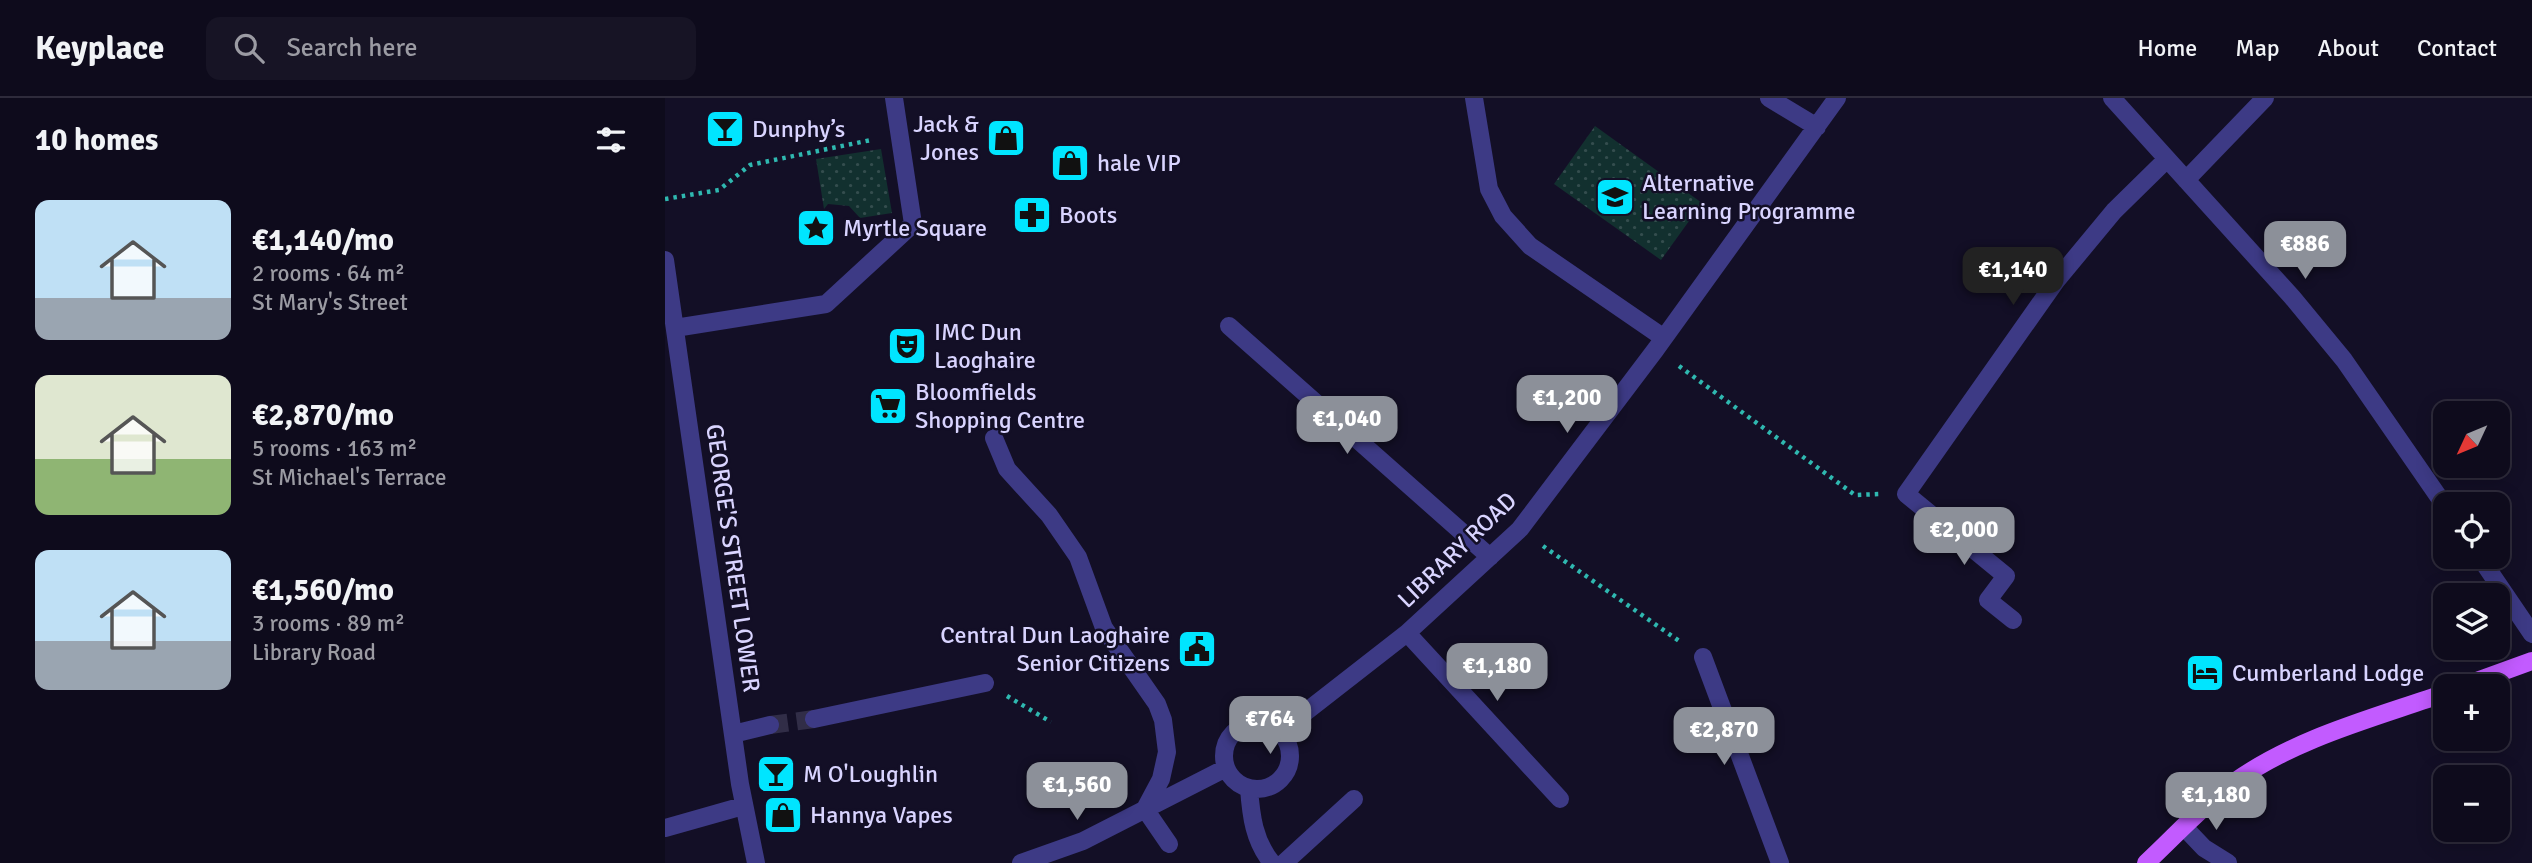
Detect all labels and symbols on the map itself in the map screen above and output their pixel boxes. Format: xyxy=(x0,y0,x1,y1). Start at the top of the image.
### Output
bar icon: Dunphy’s xyxy=(704,108,746,150)
place label: Jack & Jones xyxy=(913,109,979,167)
place label: Dunphy’s xyxy=(752,114,845,144)
shop icon: Jack & Jones xyxy=(985,117,1027,159)
shop icon: hale VIP xyxy=(1049,142,1091,184)
place label: hale VIP xyxy=(1097,148,1181,178)
place label: Alternative Learning Programme xyxy=(1642,168,1855,226)
school or university icon: Alternative Learning Programme xyxy=(1594,176,1636,218)
pharmacy icon: Boots xyxy=(1011,194,1053,236)
place label: Boots xyxy=(1059,200,1117,230)
place icon: Myrtle Square xyxy=(795,207,837,249)
place label: Myrtle Square xyxy=(843,213,987,243)
pin: €886 xyxy=(2264,222,2346,281)
pin: €1,140 xyxy=(1956,248,2070,307)
place label: IMC Dun Laoghaire xyxy=(934,317,1036,375)
theatre icon: IMC Dun Laoghaire xyxy=(886,325,928,367)
pin: €1,200 xyxy=(1510,376,1624,435)
place label: Bloomfields Shopping Centre xyxy=(915,377,1085,435)
supermarket icon: Bloomfields Shopping Centre xyxy=(867,385,909,427)
pin: €1,040 xyxy=(1290,396,1404,456)
north arrow xyxy=(2433,401,2509,478)
street label: GEORGE'S STREET LOWER xyxy=(699,422,767,694)
street label: LIBRARY ROAD xyxy=(1391,486,1523,614)
pin: €2,000 xyxy=(1907,508,2021,567)
place label: Central Dun Laoghaire Senior Citizens xyxy=(940,620,1170,678)
public building icon: Central Dun Laoghaire Senior Citizens xyxy=(1176,628,1218,670)
pin: €1,180 xyxy=(1440,644,1554,703)
hotel icon: Cumberland Lodge xyxy=(2184,652,2226,694)
place label: Cumberland Lodge xyxy=(2232,658,2424,688)
pin: €764 xyxy=(1229,696,1311,756)
pin: €2,870 xyxy=(1667,708,1781,767)
bar icon: M O'Loughlin xyxy=(755,753,797,795)
place label: M O'Loughlin xyxy=(803,759,938,789)
pin: €1,560 xyxy=(1020,762,1134,822)
pin: €1,180 xyxy=(2159,772,2273,832)
shop icon: Hannya Vapes xyxy=(762,794,804,836)
place label: Hannya Vapes xyxy=(810,800,953,830)

